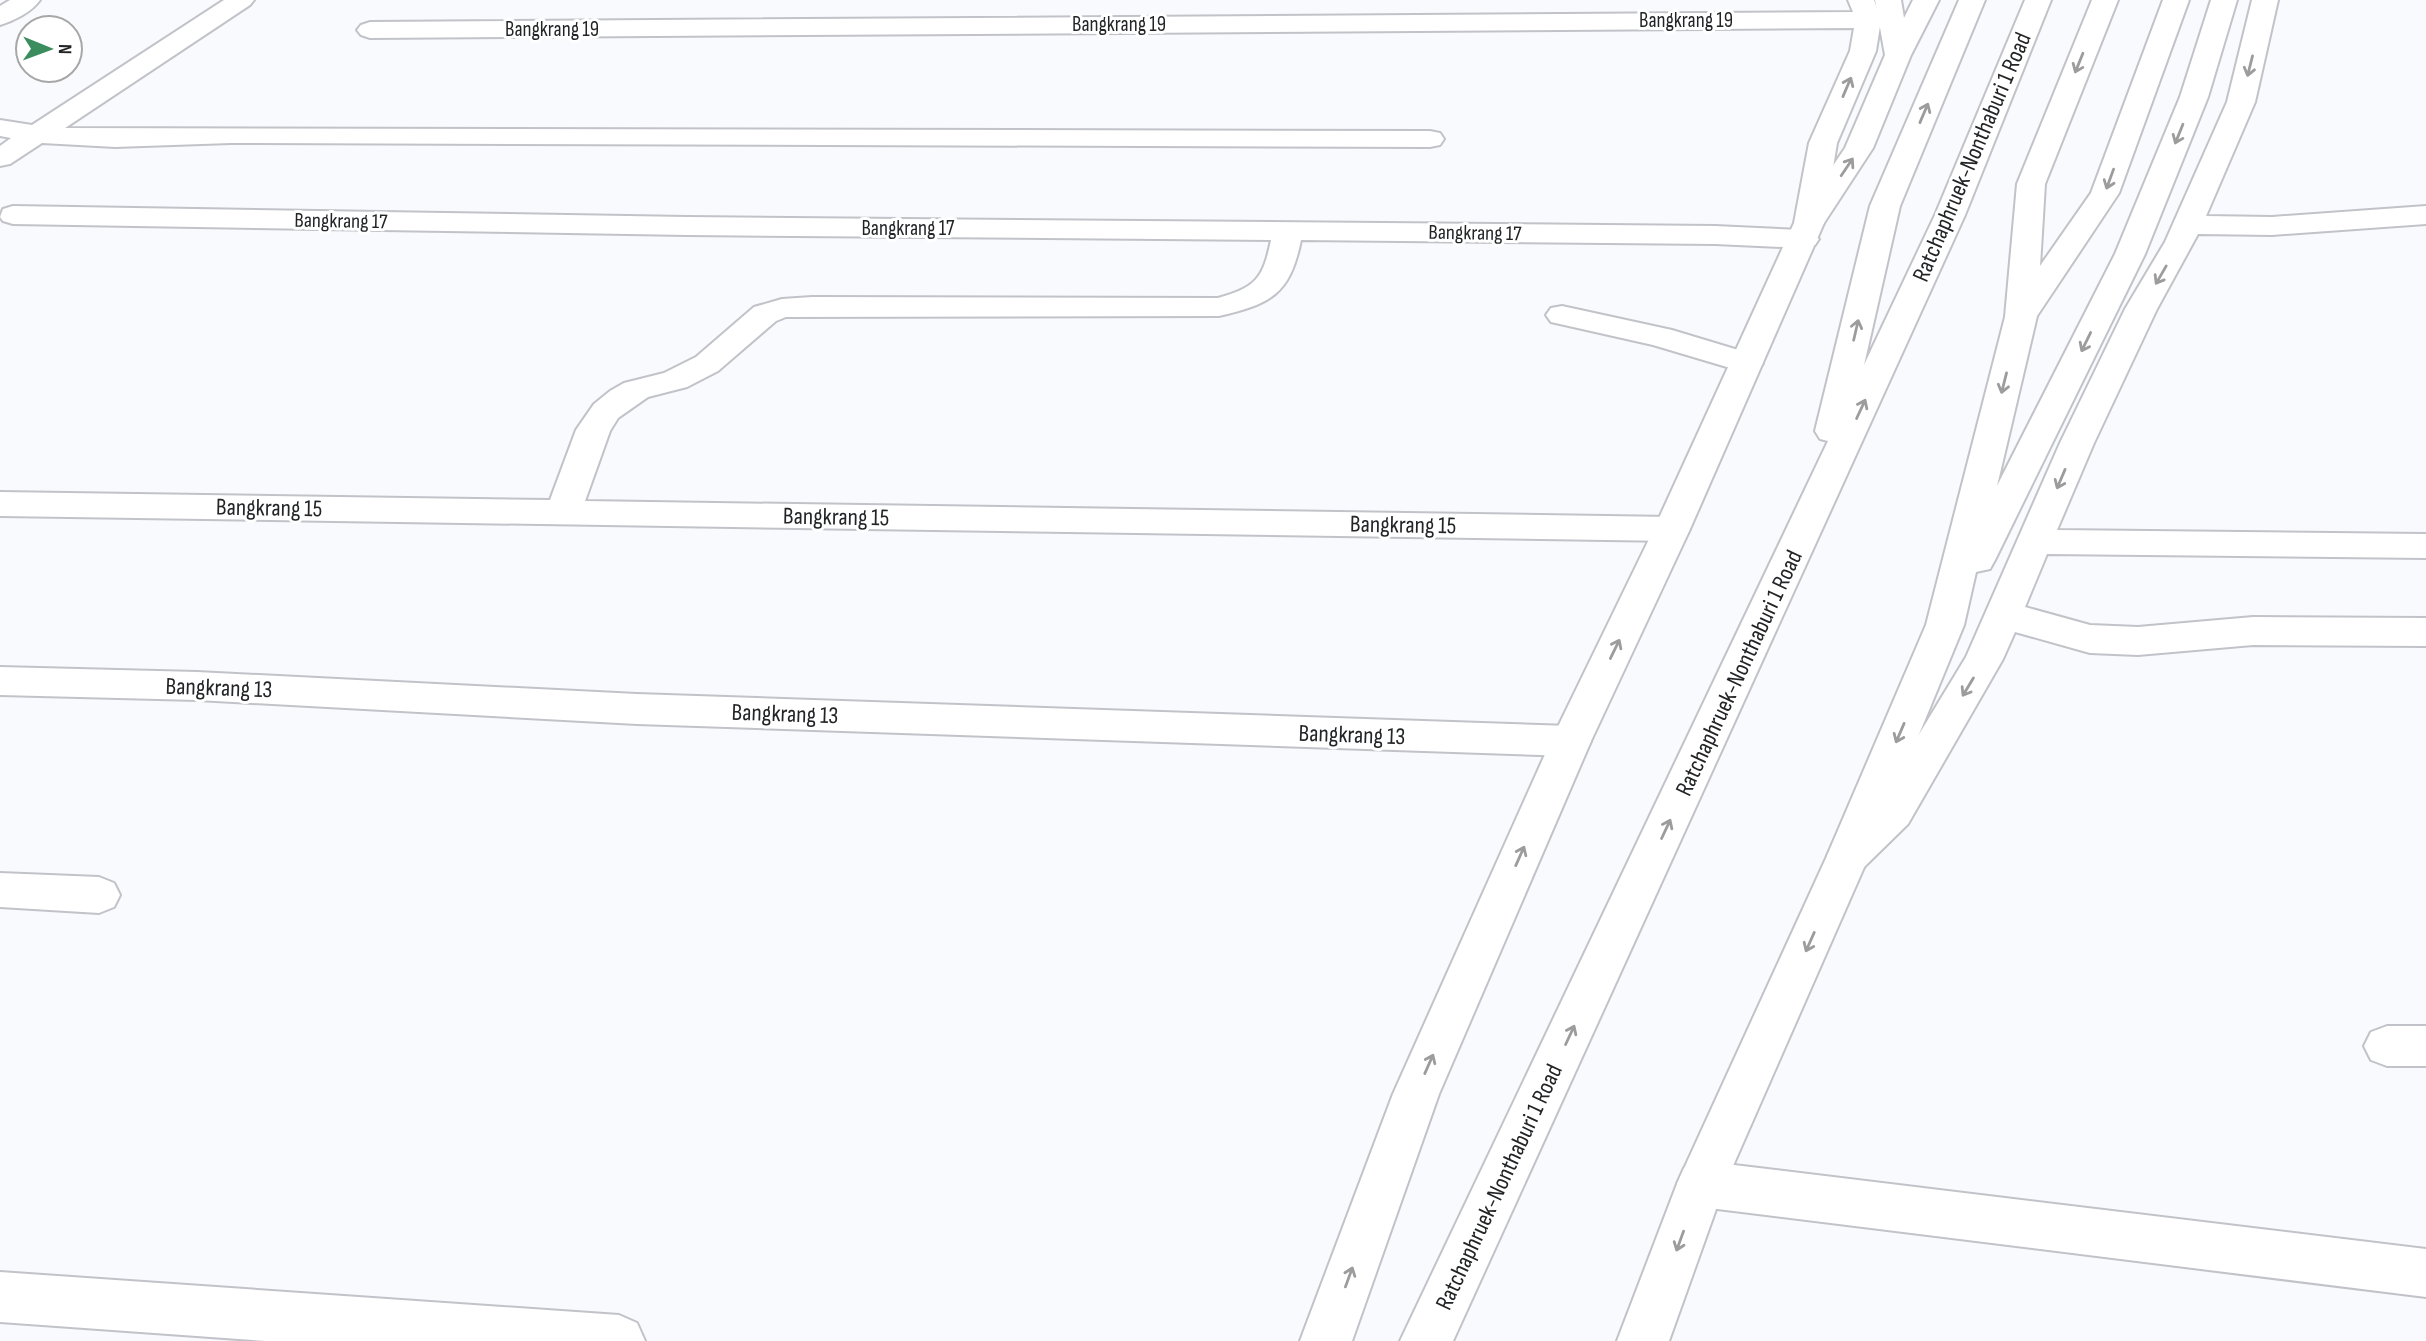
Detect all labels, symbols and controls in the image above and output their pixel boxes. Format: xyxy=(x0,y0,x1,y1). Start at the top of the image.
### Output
street label: Bangkrang 19 xyxy=(1639,8,1733,33)
street label: Bangkrang 19 xyxy=(1072,12,1166,37)
north arrow xyxy=(14,14,84,84)
street label: Bangkrang 19 xyxy=(505,17,599,42)
street label: Ratchaphruek-Nonthaburi 1 Road xyxy=(1906,28,2038,286)
text: N xyxy=(53,44,76,55)
one-way arrow xyxy=(2072,52,2085,74)
one-way arrow xyxy=(2243,55,2256,77)
one-way arrow xyxy=(1841,77,1854,99)
one-way arrow xyxy=(1919,103,1932,125)
one-way arrow xyxy=(2171,123,2184,144)
one-way arrow xyxy=(1840,157,1854,177)
one-way arrow xyxy=(2103,168,2115,190)
street label: Bangkrang 17 xyxy=(294,208,388,234)
street label: Bangkrang 17 xyxy=(861,216,955,241)
street label: Bangkrang 17 xyxy=(1428,220,1522,246)
one-way arrow xyxy=(2153,265,2167,285)
one-way arrow xyxy=(1850,319,1863,341)
one-way arrow xyxy=(2078,331,2092,352)
one-way arrow xyxy=(1997,372,2010,394)
one-way arrow xyxy=(1855,399,1868,420)
one-way arrow xyxy=(2054,468,2067,490)
street label: Bangkrang 15 xyxy=(216,493,322,523)
street label: Bangkrang 15 xyxy=(783,502,889,532)
street label: Bangkrang 15 xyxy=(1350,510,1456,540)
street label: Ratchaphruek-Nonthaburi 1 Road xyxy=(1669,546,1809,800)
one-way arrow xyxy=(1609,639,1622,660)
street label: Bangkrang 13 xyxy=(165,672,273,704)
one-way arrow xyxy=(1961,676,1975,696)
street label: Bangkrang 13 xyxy=(731,698,839,730)
street label: Bangkrang 13 xyxy=(1298,719,1406,751)
one-way arrow xyxy=(1892,722,1905,743)
one-way arrow xyxy=(1660,819,1673,840)
one-way arrow xyxy=(1514,845,1527,867)
one-way arrow xyxy=(1802,931,1816,952)
one-way arrow xyxy=(1564,1025,1577,1046)
one-way arrow xyxy=(1423,1054,1436,1075)
street label: Ratchaphruek-Nonthaburi 1 Road xyxy=(1429,1060,1569,1314)
one-way arrow xyxy=(1673,1229,1685,1251)
one-way arrow xyxy=(1344,1266,1356,1288)

